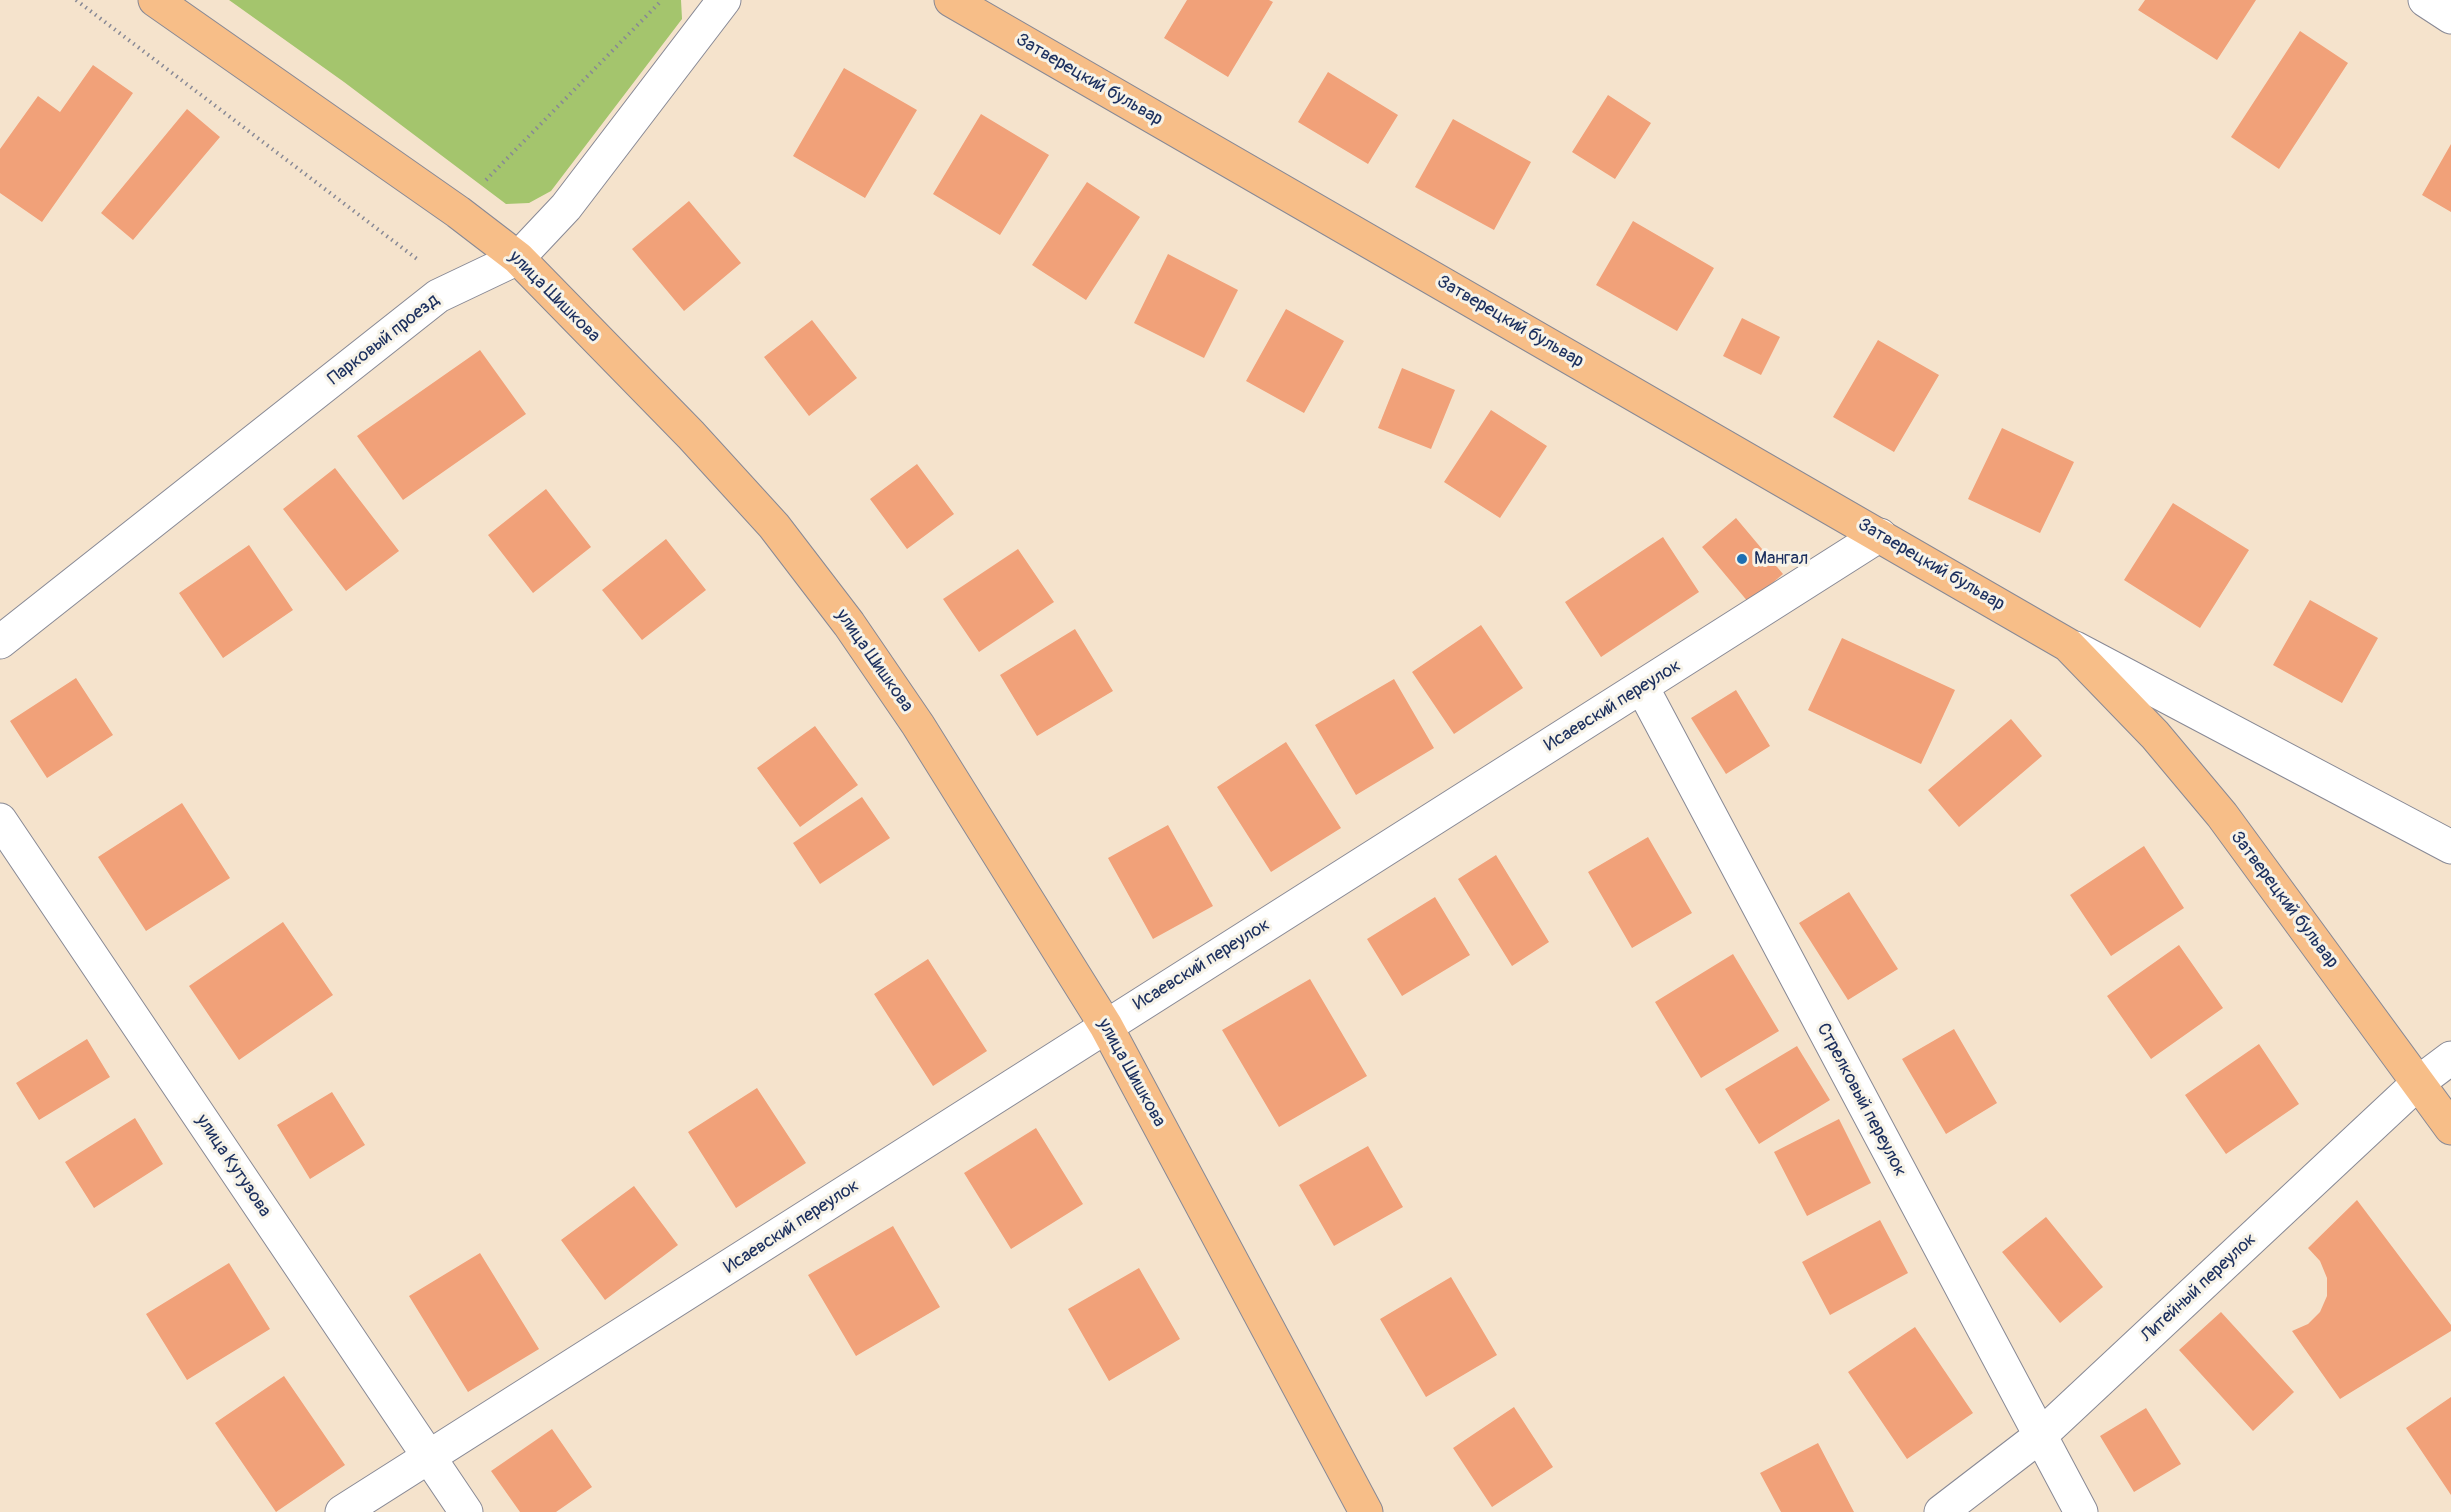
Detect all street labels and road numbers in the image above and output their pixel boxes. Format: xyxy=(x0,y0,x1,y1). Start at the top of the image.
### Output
street label: Затверецкий бульвар xyxy=(1012,29,1166,131)
street label: улица Шишкова xyxy=(504,247,604,347)
street label: Затверецкий бульвар xyxy=(1433,271,1587,373)
street label: Парковый проезд xyxy=(324,290,444,390)
street label: Затверецкий бульвар xyxy=(1854,514,2008,616)
street label: улица Шишкова xyxy=(831,605,917,717)
street label: Исаевский переулок xyxy=(1541,655,1685,757)
street label: Затверецкий бульвар xyxy=(2225,827,2343,973)
street label: Исаевский переулок xyxy=(1130,914,1274,1016)
street label: улица Шишкова xyxy=(1092,1015,1170,1131)
street label: Стрелковый переулок xyxy=(1811,1020,1911,1180)
street label: улица Кутузова xyxy=(191,1111,275,1221)
street label: Исаевский переулок xyxy=(720,1175,864,1279)
street label: Литейный переулок xyxy=(2137,1229,2261,1347)

